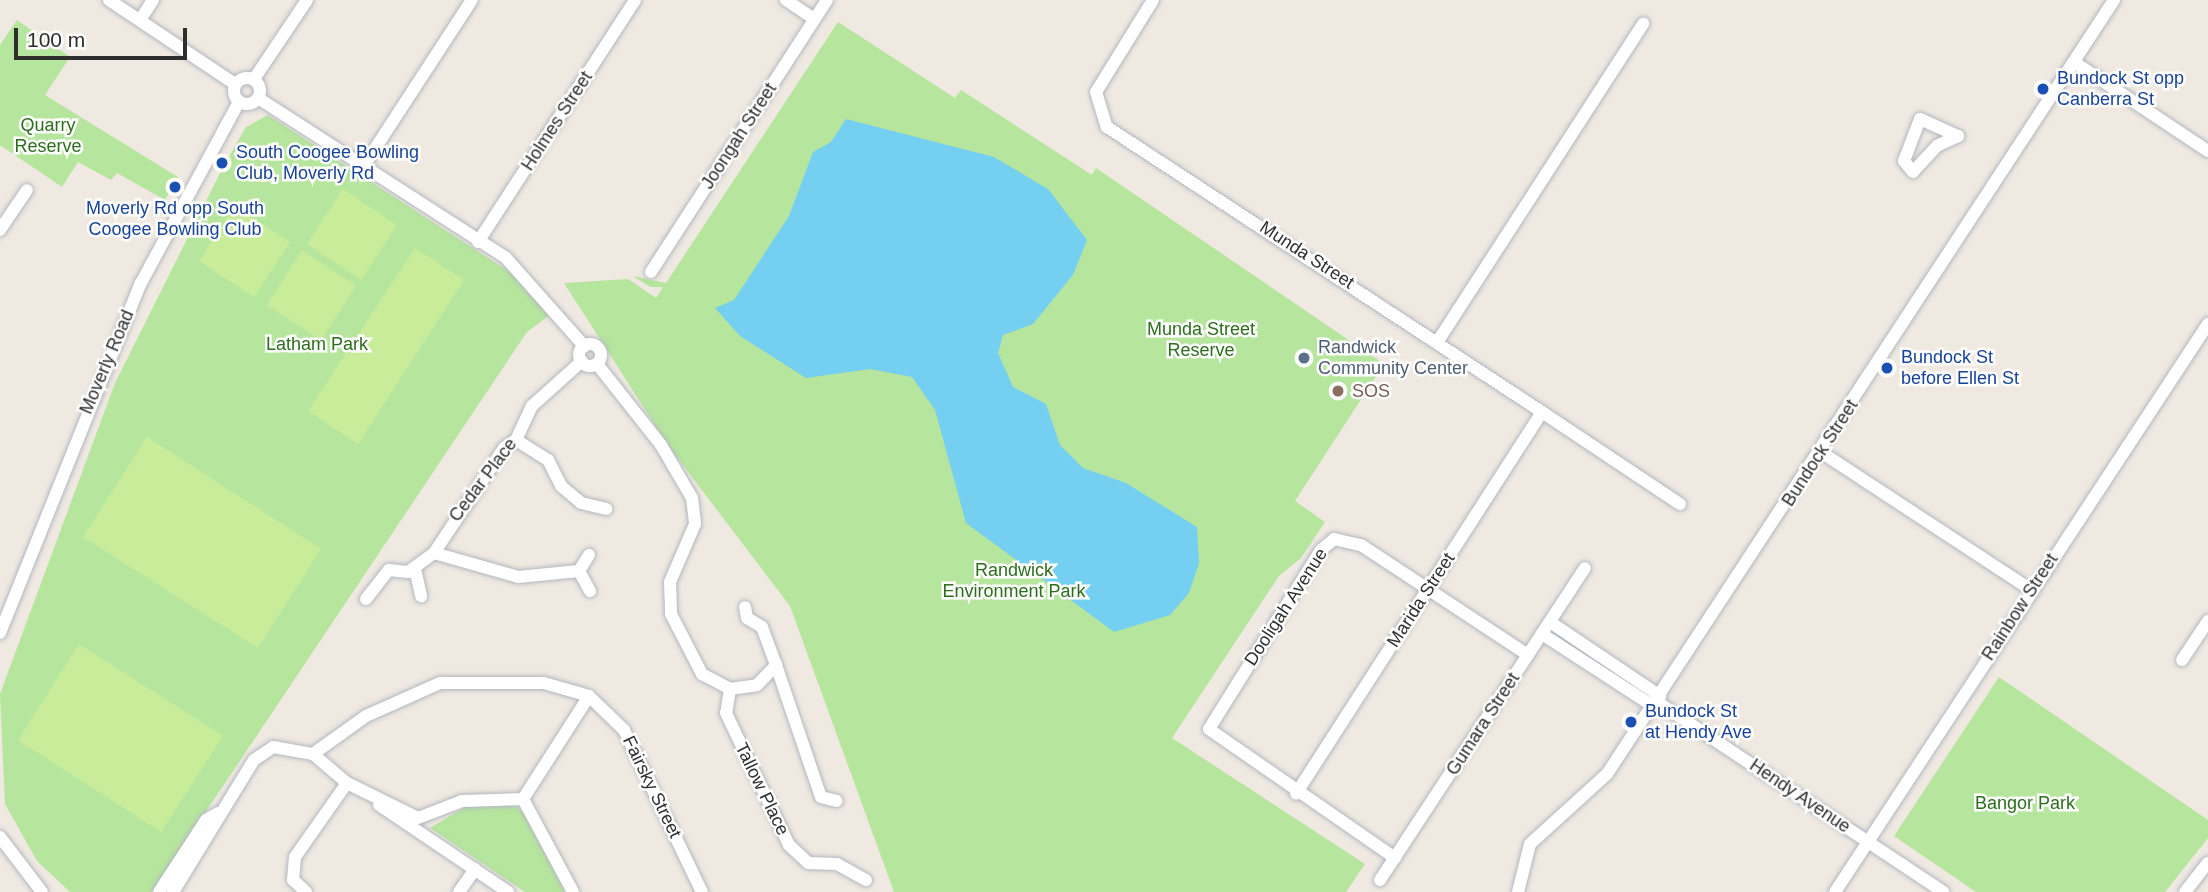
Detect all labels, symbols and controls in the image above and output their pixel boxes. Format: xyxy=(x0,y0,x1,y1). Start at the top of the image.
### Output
scale bar xyxy=(18,14,191,58)
text: 100 m xyxy=(27,28,85,51)
street label: Holmes Street xyxy=(517,67,597,175)
place label: Bundock St opp Canberra St xyxy=(2057,68,2184,110)
street label: Joongah Street xyxy=(697,79,781,193)
marker: Bundock St opp Canberra St xyxy=(2035,81,2051,97)
park label: Quarry Reserve xyxy=(14,115,82,158)
place label: South Coogee Bowling Club, Moverly Rd xyxy=(236,142,419,184)
marker: South Coogee Bowling Club, Moverly Rd xyxy=(214,155,230,171)
marker: Moverly Rd opp South Coogee Bowling Club xyxy=(167,179,183,195)
place label: Moverly Rd opp South Coogee Bowling Club xyxy=(86,198,264,241)
street label: Munda Street xyxy=(1256,217,1358,293)
street label: Moverly Road xyxy=(75,307,139,417)
park label: Munda Street Reserve xyxy=(1147,319,1255,362)
park label: Latham Park xyxy=(266,333,368,355)
place label: Randwick Community Center xyxy=(1318,337,1468,380)
place label: Bundock St before Ellen St xyxy=(1901,347,2019,390)
marker: Randwick Community Center xyxy=(1296,350,1312,366)
marker: Bundock St before Ellen St xyxy=(1879,360,1895,376)
place label: SOS xyxy=(1352,380,1390,402)
marker: SOS xyxy=(1330,383,1346,399)
street label: Bundock Street xyxy=(1777,396,1863,510)
street label: Cedar Place xyxy=(445,434,521,526)
street label: Dooligah Avenue xyxy=(1240,544,1332,670)
street label: Marida Street xyxy=(1383,549,1459,651)
street label: Rainbow Street xyxy=(1977,550,2063,664)
park label: Randwick Environment Park xyxy=(942,560,1086,602)
street label: Gumara Street xyxy=(1442,669,1524,779)
place label: Bundock St at Hendy Ave xyxy=(1645,701,1753,744)
marker: Bundock St at Hendy Ave xyxy=(1623,714,1639,730)
street label: Fairsky Street xyxy=(618,732,686,842)
street label: Tallow Place xyxy=(730,739,794,839)
street label: Hendy Avenue xyxy=(1745,754,1855,838)
park label: Bangor Park xyxy=(1975,792,2075,814)

